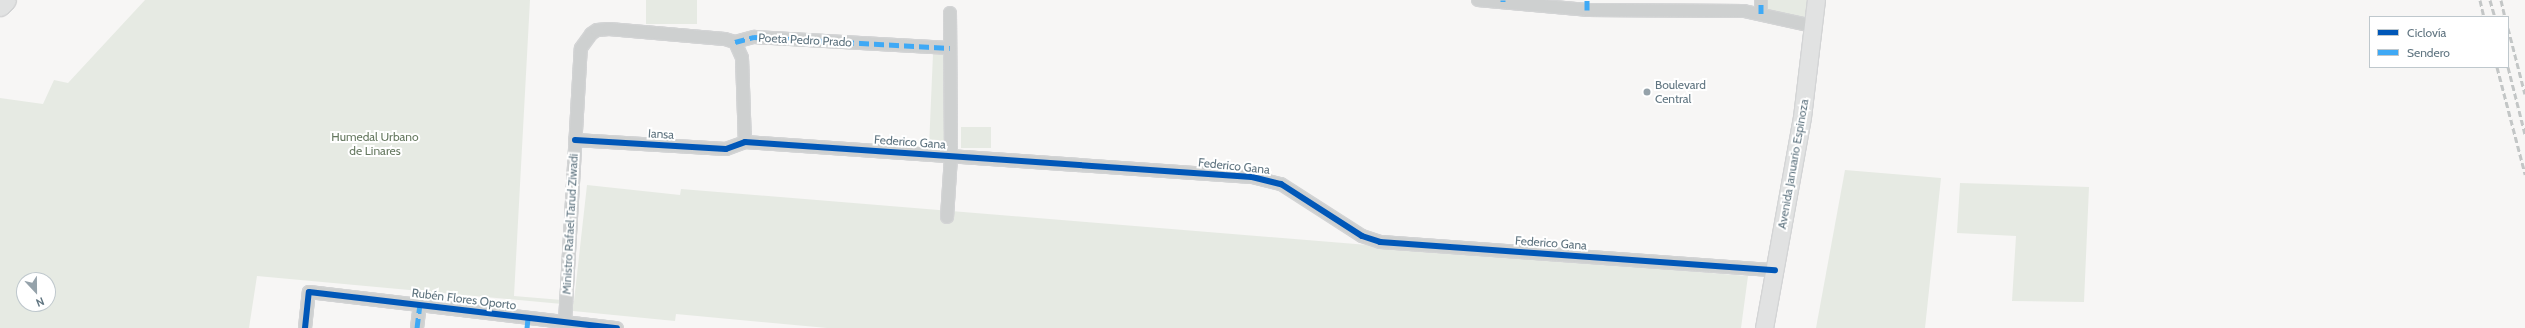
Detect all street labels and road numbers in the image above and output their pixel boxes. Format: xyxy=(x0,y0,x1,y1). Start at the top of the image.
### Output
street label: Poeta Pedro Prado xyxy=(758,30,852,50)
street label: Avenida Januario Espinoza xyxy=(1774,98,1812,230)
street label: Iansa xyxy=(648,126,674,142)
street label: Federico Gana xyxy=(874,132,946,152)
street label: Ministro Rafael Tarud Ziwadi xyxy=(559,153,581,295)
street label: Federico Gana xyxy=(1197,155,1271,177)
street label: Federico Gana xyxy=(1515,233,1587,253)
street label: Rubén Flores Oporto xyxy=(411,285,517,313)

